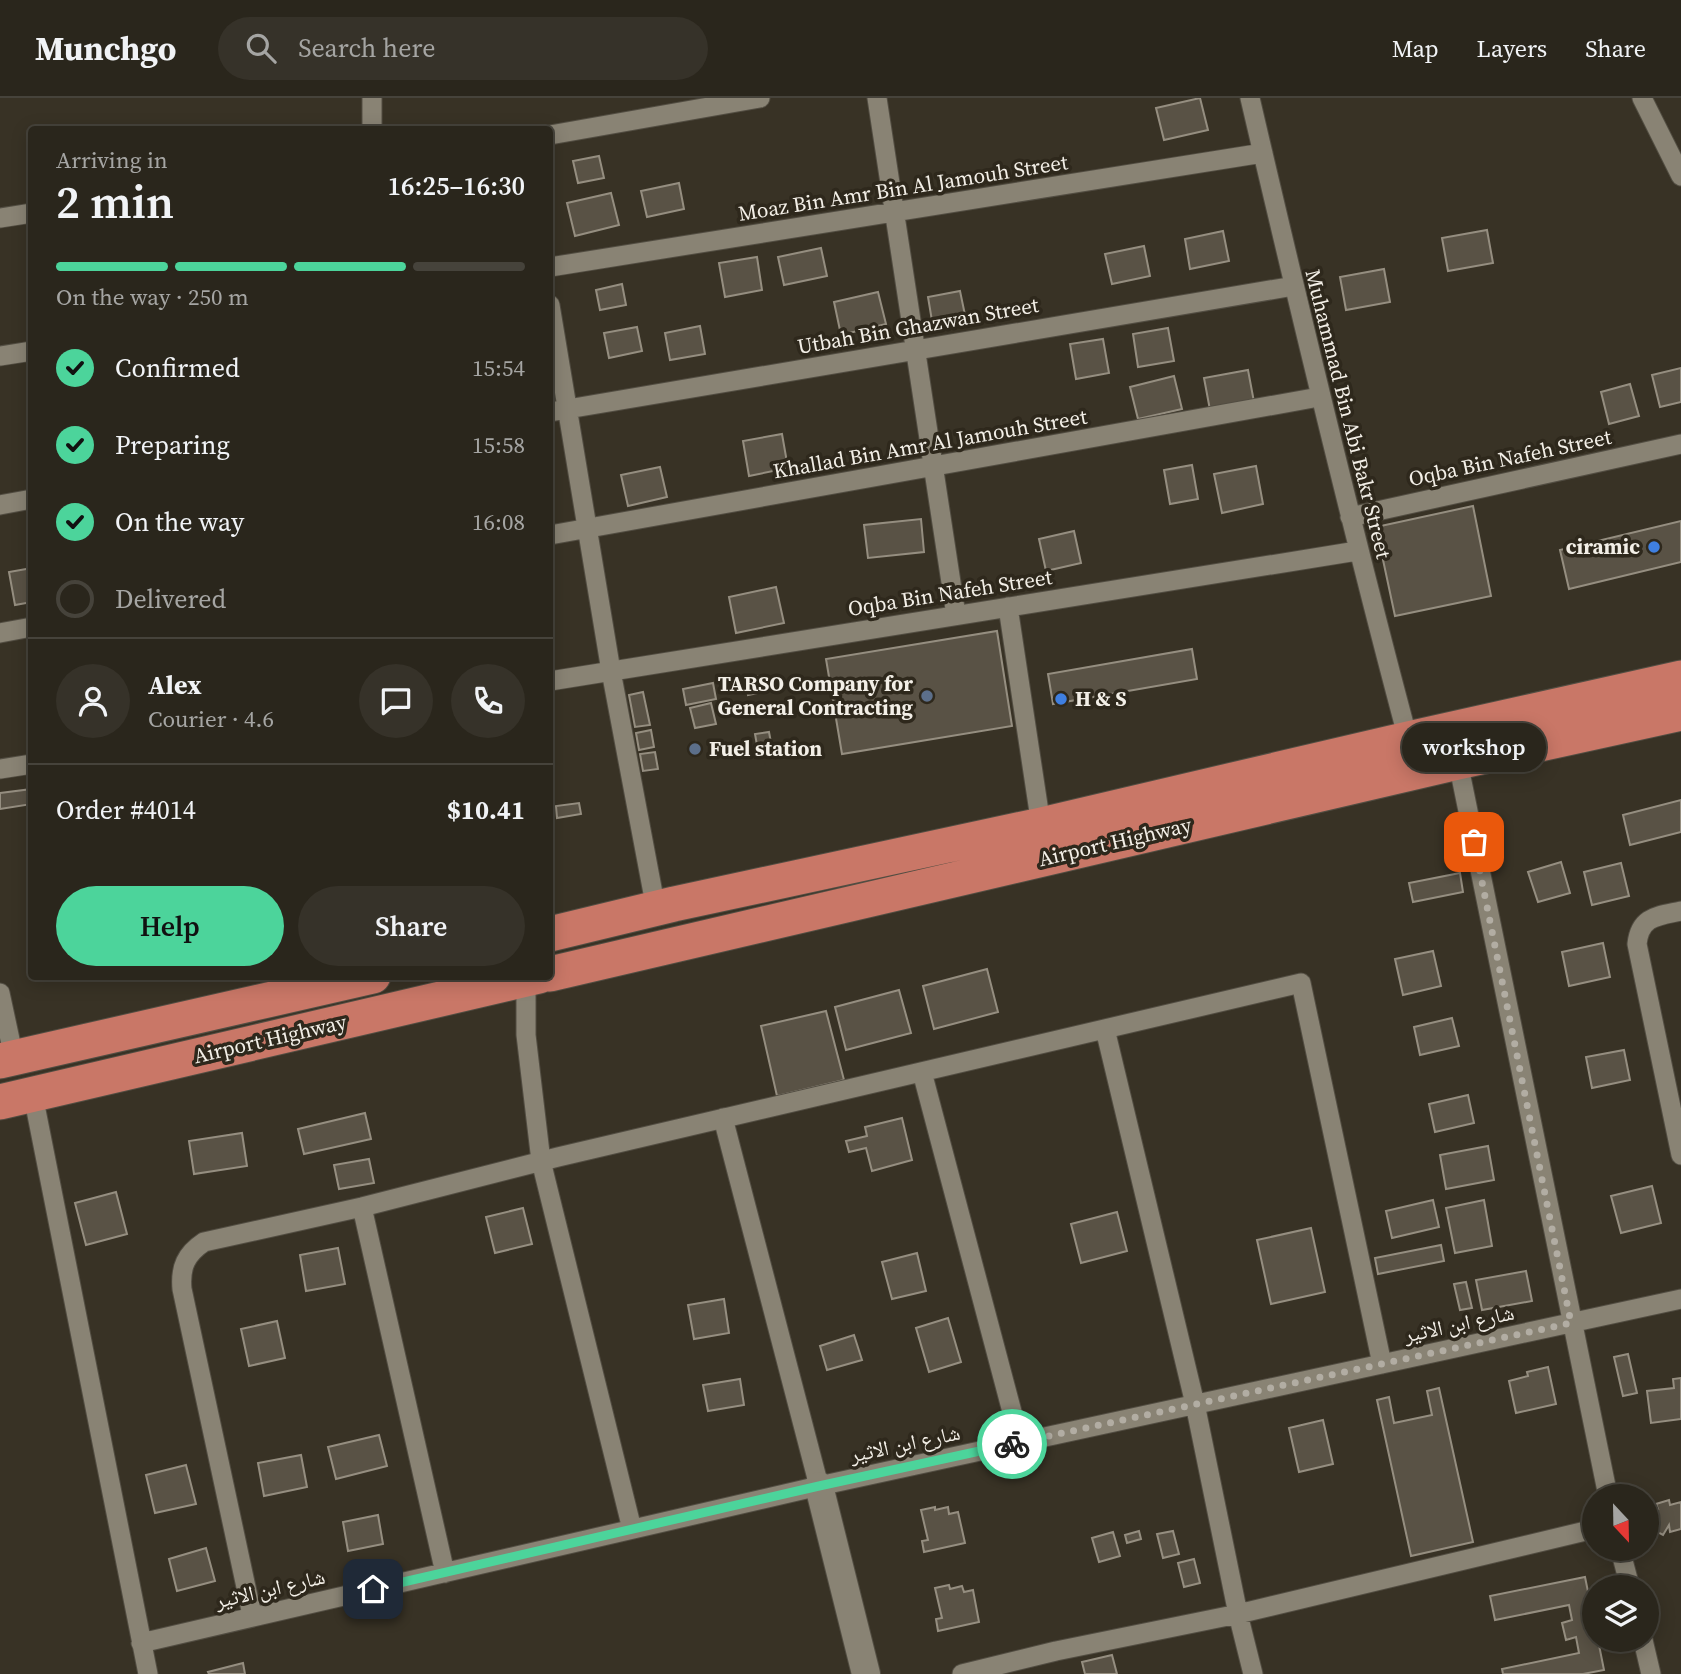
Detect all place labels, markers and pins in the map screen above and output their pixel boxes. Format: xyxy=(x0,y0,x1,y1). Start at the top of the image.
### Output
place label: ciramic xyxy=(1566,532,1640,561)
marker: ciramic xyxy=(1646,539,1662,555)
place label: TARSO Company for General Contracting xyxy=(718,669,914,722)
place label: H & S xyxy=(1075,684,1127,713)
marker: TARSO Company for General Contracting xyxy=(919,688,935,704)
marker: H & S xyxy=(1053,691,1069,707)
callout: workshop xyxy=(1402,723,1546,772)
place label: Fuel station xyxy=(709,734,822,763)
marker: Fuel station xyxy=(687,741,703,757)
pin xyxy=(1444,812,1504,872)
pin xyxy=(343,1559,403,1619)

